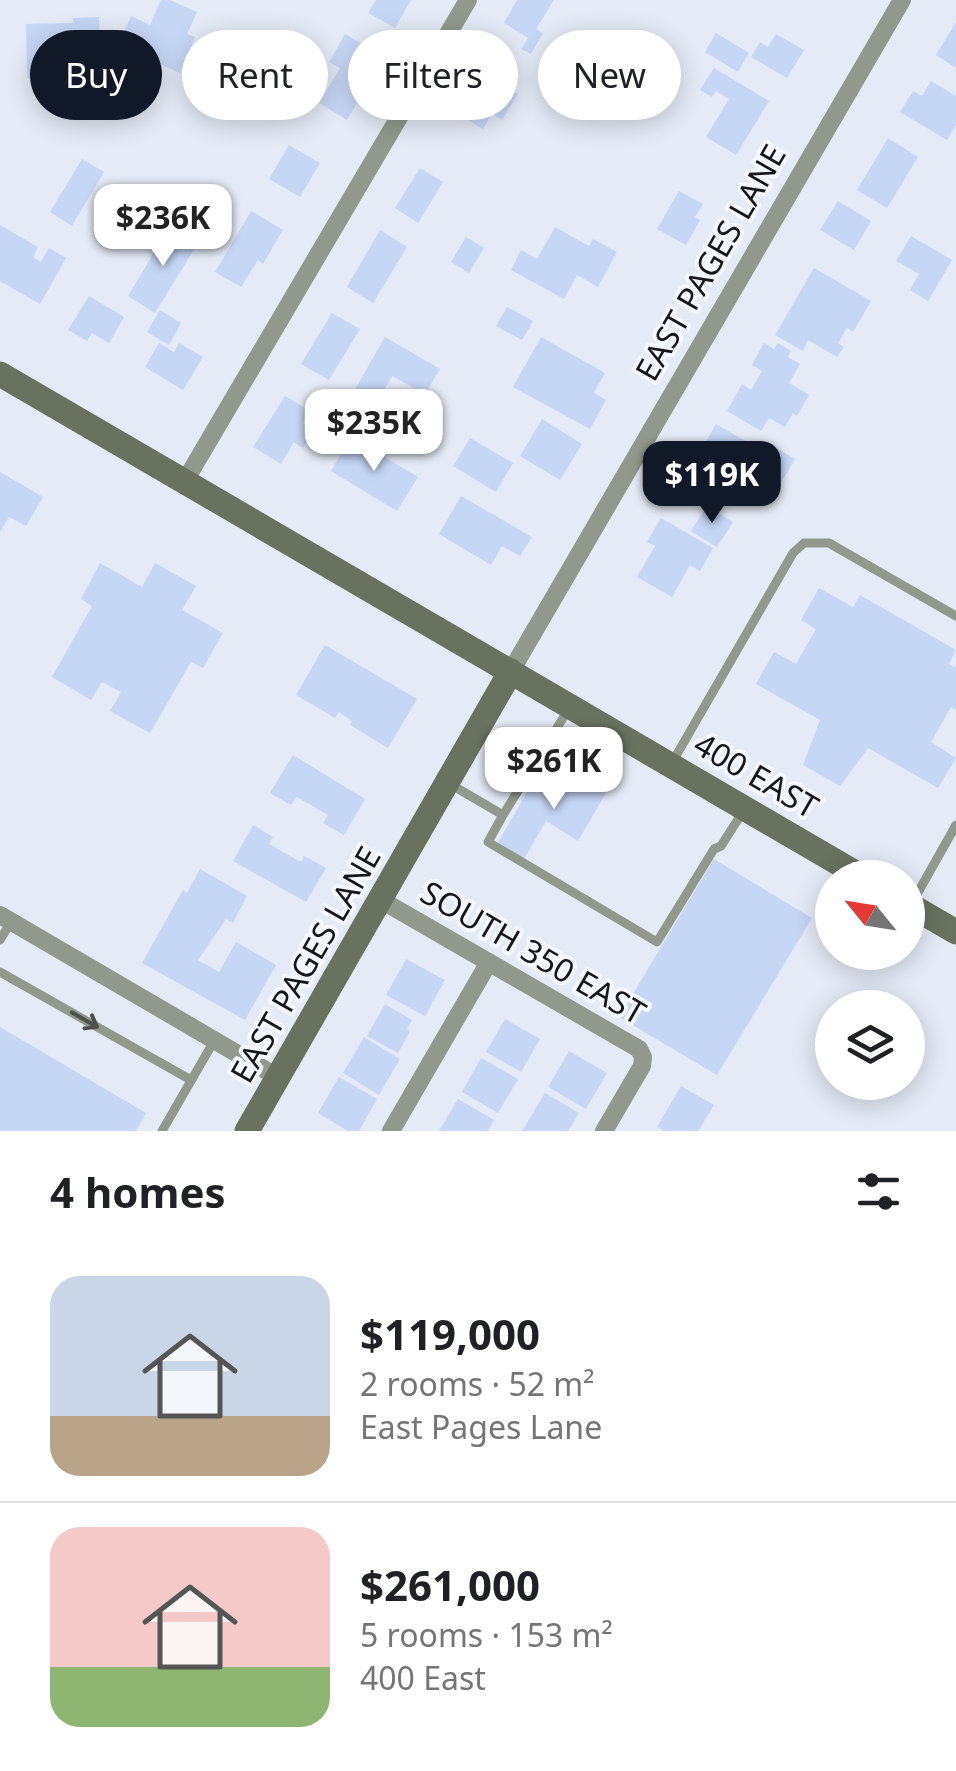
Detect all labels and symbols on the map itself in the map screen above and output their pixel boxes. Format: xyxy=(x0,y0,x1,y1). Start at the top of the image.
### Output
street label: EAST PAGES LANE xyxy=(625,136,795,388)
pin: $236K xyxy=(93,184,233,269)
pin: $235K xyxy=(304,389,444,474)
pin: $119K xyxy=(642,441,782,526)
street label: 400 EAST xyxy=(687,722,827,828)
pin: $261K xyxy=(484,727,624,812)
street label: EAST PAGES LANE xyxy=(220,838,390,1090)
north arrow xyxy=(815,860,925,970)
street label: SOUTH 350 EAST xyxy=(414,870,654,1034)
one-way arrow xyxy=(70,1010,99,1030)

